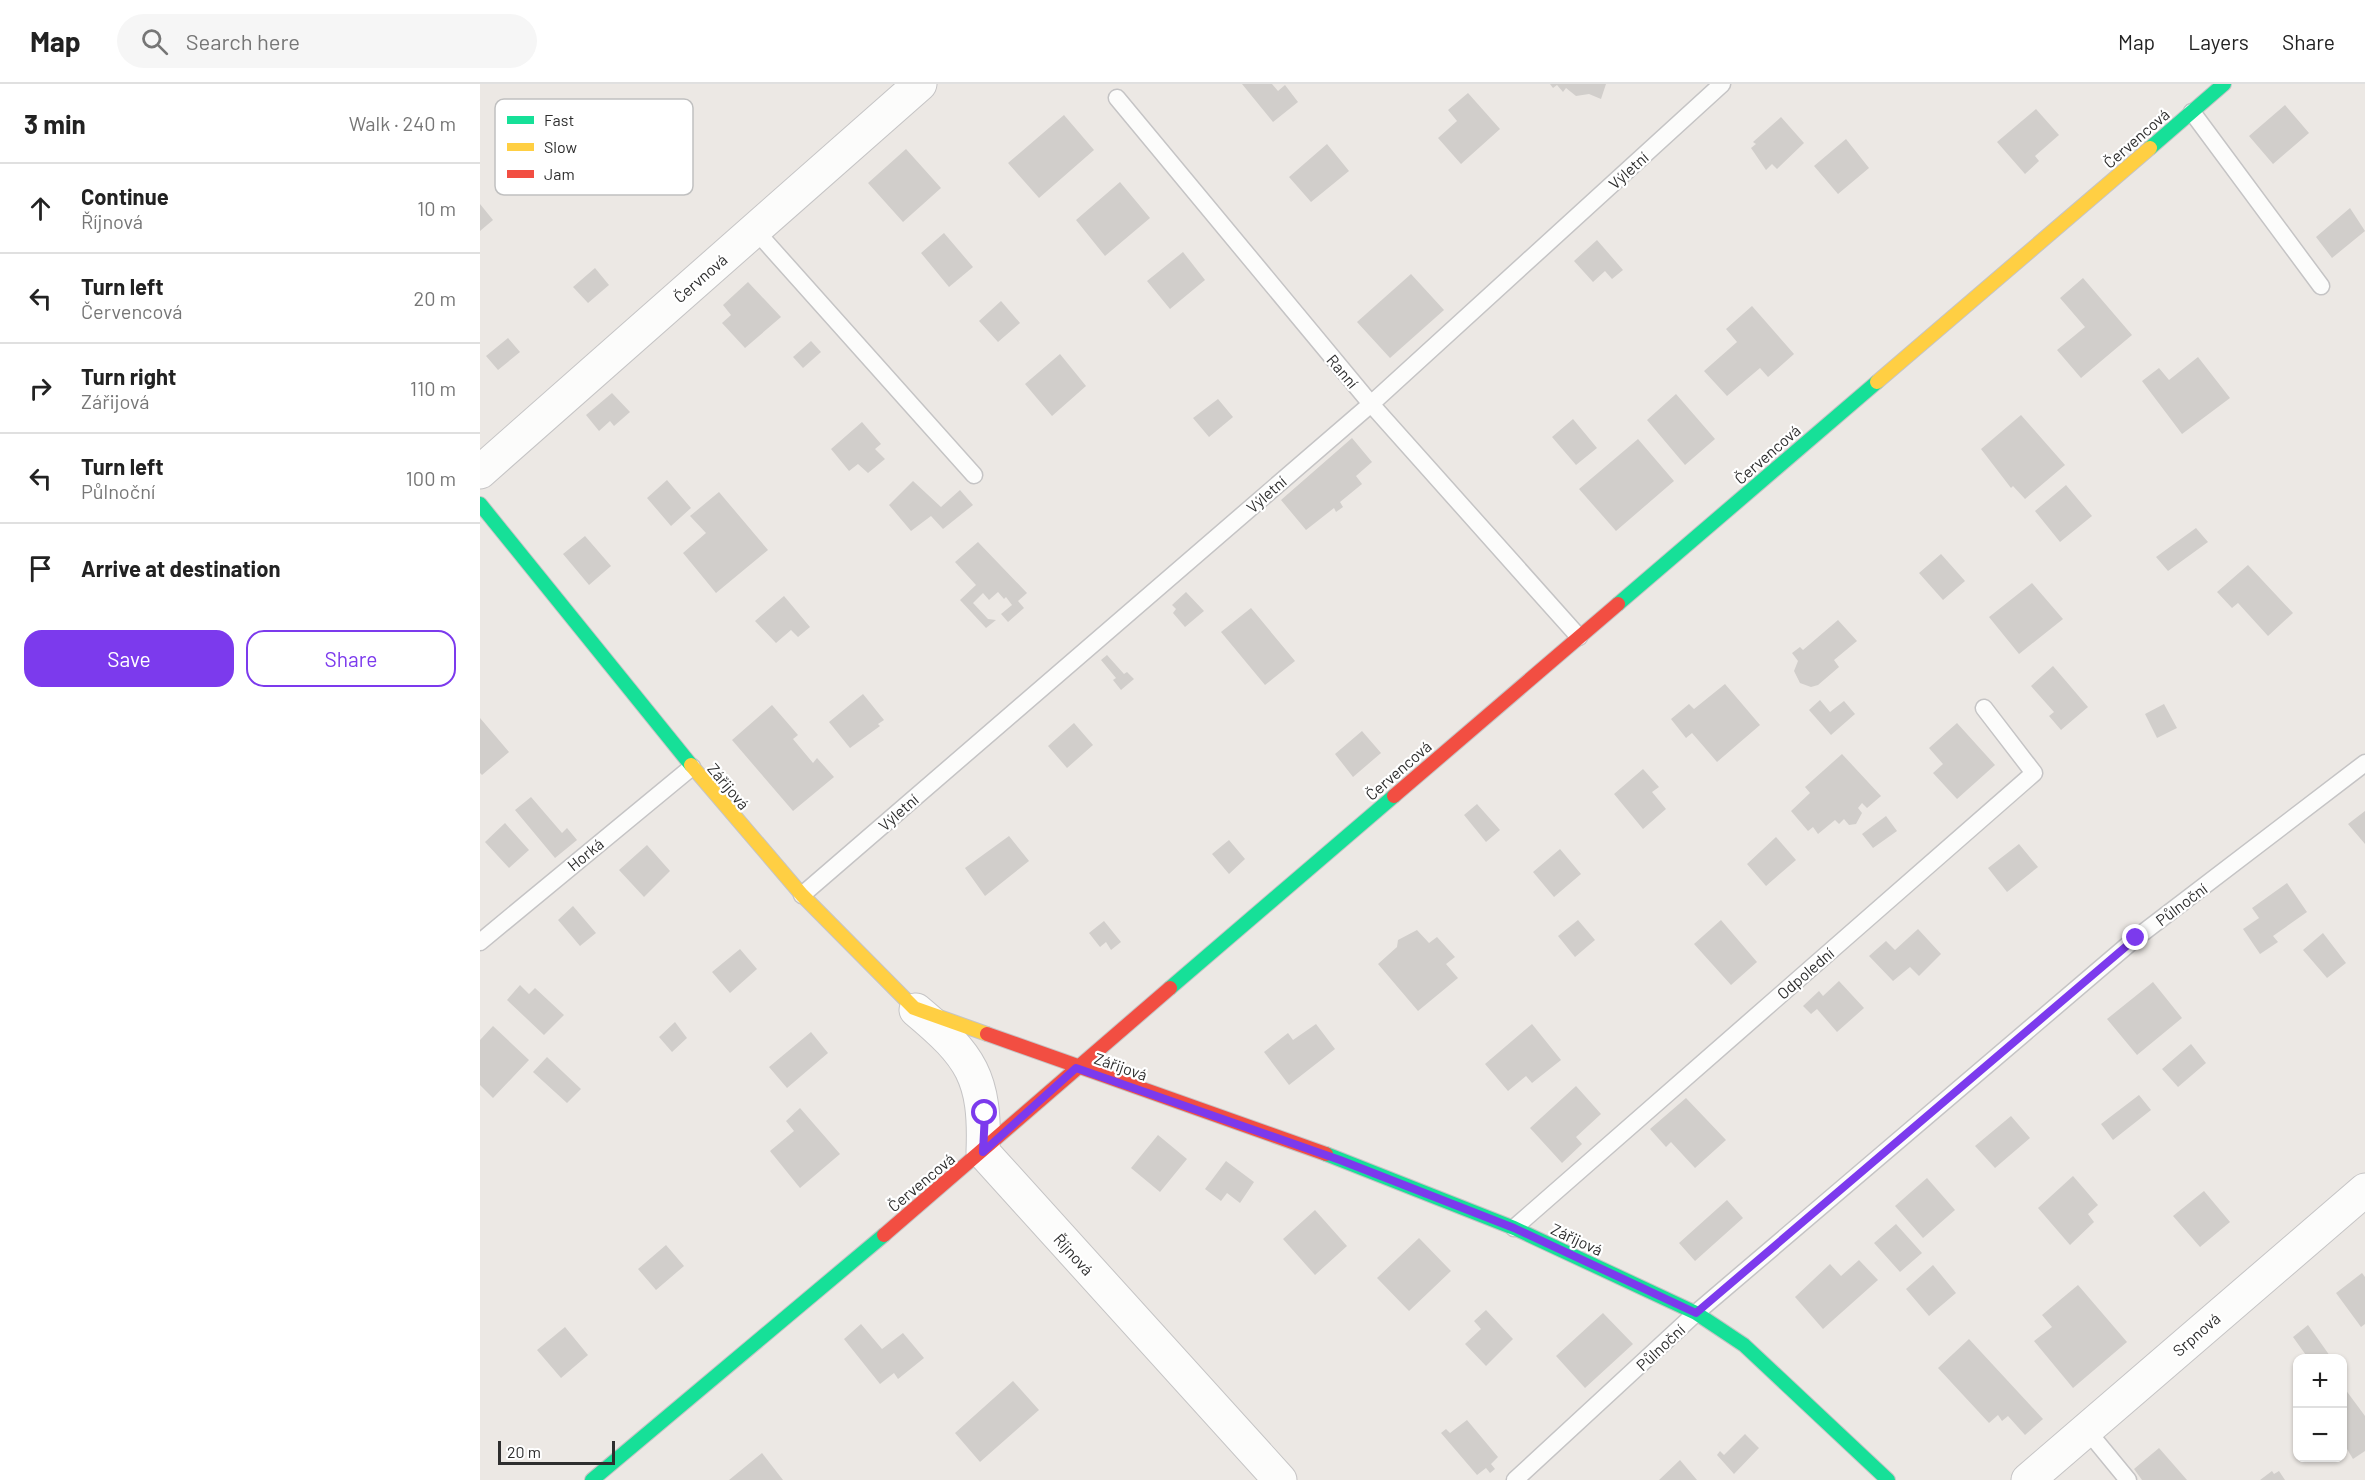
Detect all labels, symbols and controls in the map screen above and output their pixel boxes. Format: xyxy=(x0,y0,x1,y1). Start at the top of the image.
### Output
search box xyxy=(117,14,537,68)
text: Map xyxy=(30,24,81,58)
icon: search xyxy=(138,25,171,58)
text: Search here xyxy=(186,28,300,54)
text: Map xyxy=(2118,29,2155,54)
text: Layers xyxy=(2188,29,2249,54)
text: Share xyxy=(2282,29,2335,54)
legend xyxy=(495,99,693,195)
street label: Červencová xyxy=(2099,104,2173,172)
text: 3 min xyxy=(24,108,86,139)
text: Fast xyxy=(544,110,574,129)
text: Walk · 240 m xyxy=(349,111,456,135)
text: Slow xyxy=(544,137,577,156)
street label: Výletní xyxy=(1604,147,1652,193)
text: Jam xyxy=(544,164,575,183)
text: Continue xyxy=(81,183,169,209)
icon: ahead xyxy=(24,192,57,225)
text: 10 m xyxy=(417,196,456,220)
text: Říjnová xyxy=(81,209,143,233)
street label: Červnová xyxy=(669,250,731,306)
text: Turn left xyxy=(81,273,164,299)
icon: left xyxy=(24,282,57,315)
text: 20 m xyxy=(413,286,456,310)
text: Červencová xyxy=(81,299,182,323)
street label: Ranní xyxy=(1323,350,1363,392)
text: Turn right xyxy=(81,363,176,389)
icon: right xyxy=(24,372,57,405)
text: 110 m xyxy=(410,376,456,400)
text: Zářijová xyxy=(81,389,149,413)
street label: Červencová xyxy=(1730,420,1804,488)
text: Turn left xyxy=(81,453,164,479)
icon: left xyxy=(24,462,57,495)
text: 100 m xyxy=(406,466,456,490)
street label: Výletní xyxy=(1242,471,1290,516)
text: Půlnoční xyxy=(81,479,155,503)
icon: arrive xyxy=(24,552,57,585)
text: Arrive at destination xyxy=(81,555,280,581)
button: Save xyxy=(24,630,234,687)
button: Share xyxy=(246,630,456,687)
street label: Červencová xyxy=(1361,736,1435,804)
street label: Zářijová xyxy=(704,759,754,813)
street label: Výletní xyxy=(874,789,922,834)
street label: Horká xyxy=(563,834,607,874)
street label: Půlnoční xyxy=(2152,878,2211,929)
route end xyxy=(2122,924,2148,950)
street label: Odpolední xyxy=(1773,943,1838,1003)
street label: Zářijová xyxy=(1092,1048,1150,1084)
route start xyxy=(971,1099,997,1125)
street label: Červencová xyxy=(884,1149,958,1215)
street label: Zářijová xyxy=(1548,1219,1606,1259)
street label: Říjnová xyxy=(1050,1229,1098,1279)
street label: Srpnová xyxy=(2168,1308,2224,1360)
street label: Půlnoční xyxy=(1632,1319,1689,1374)
map controls xyxy=(2293,1354,2347,1462)
button: + xyxy=(2293,1354,2347,1408)
button: − xyxy=(2293,1408,2347,1462)
scale bar xyxy=(498,1438,615,1466)
text: 20 m xyxy=(507,1442,541,1461)

